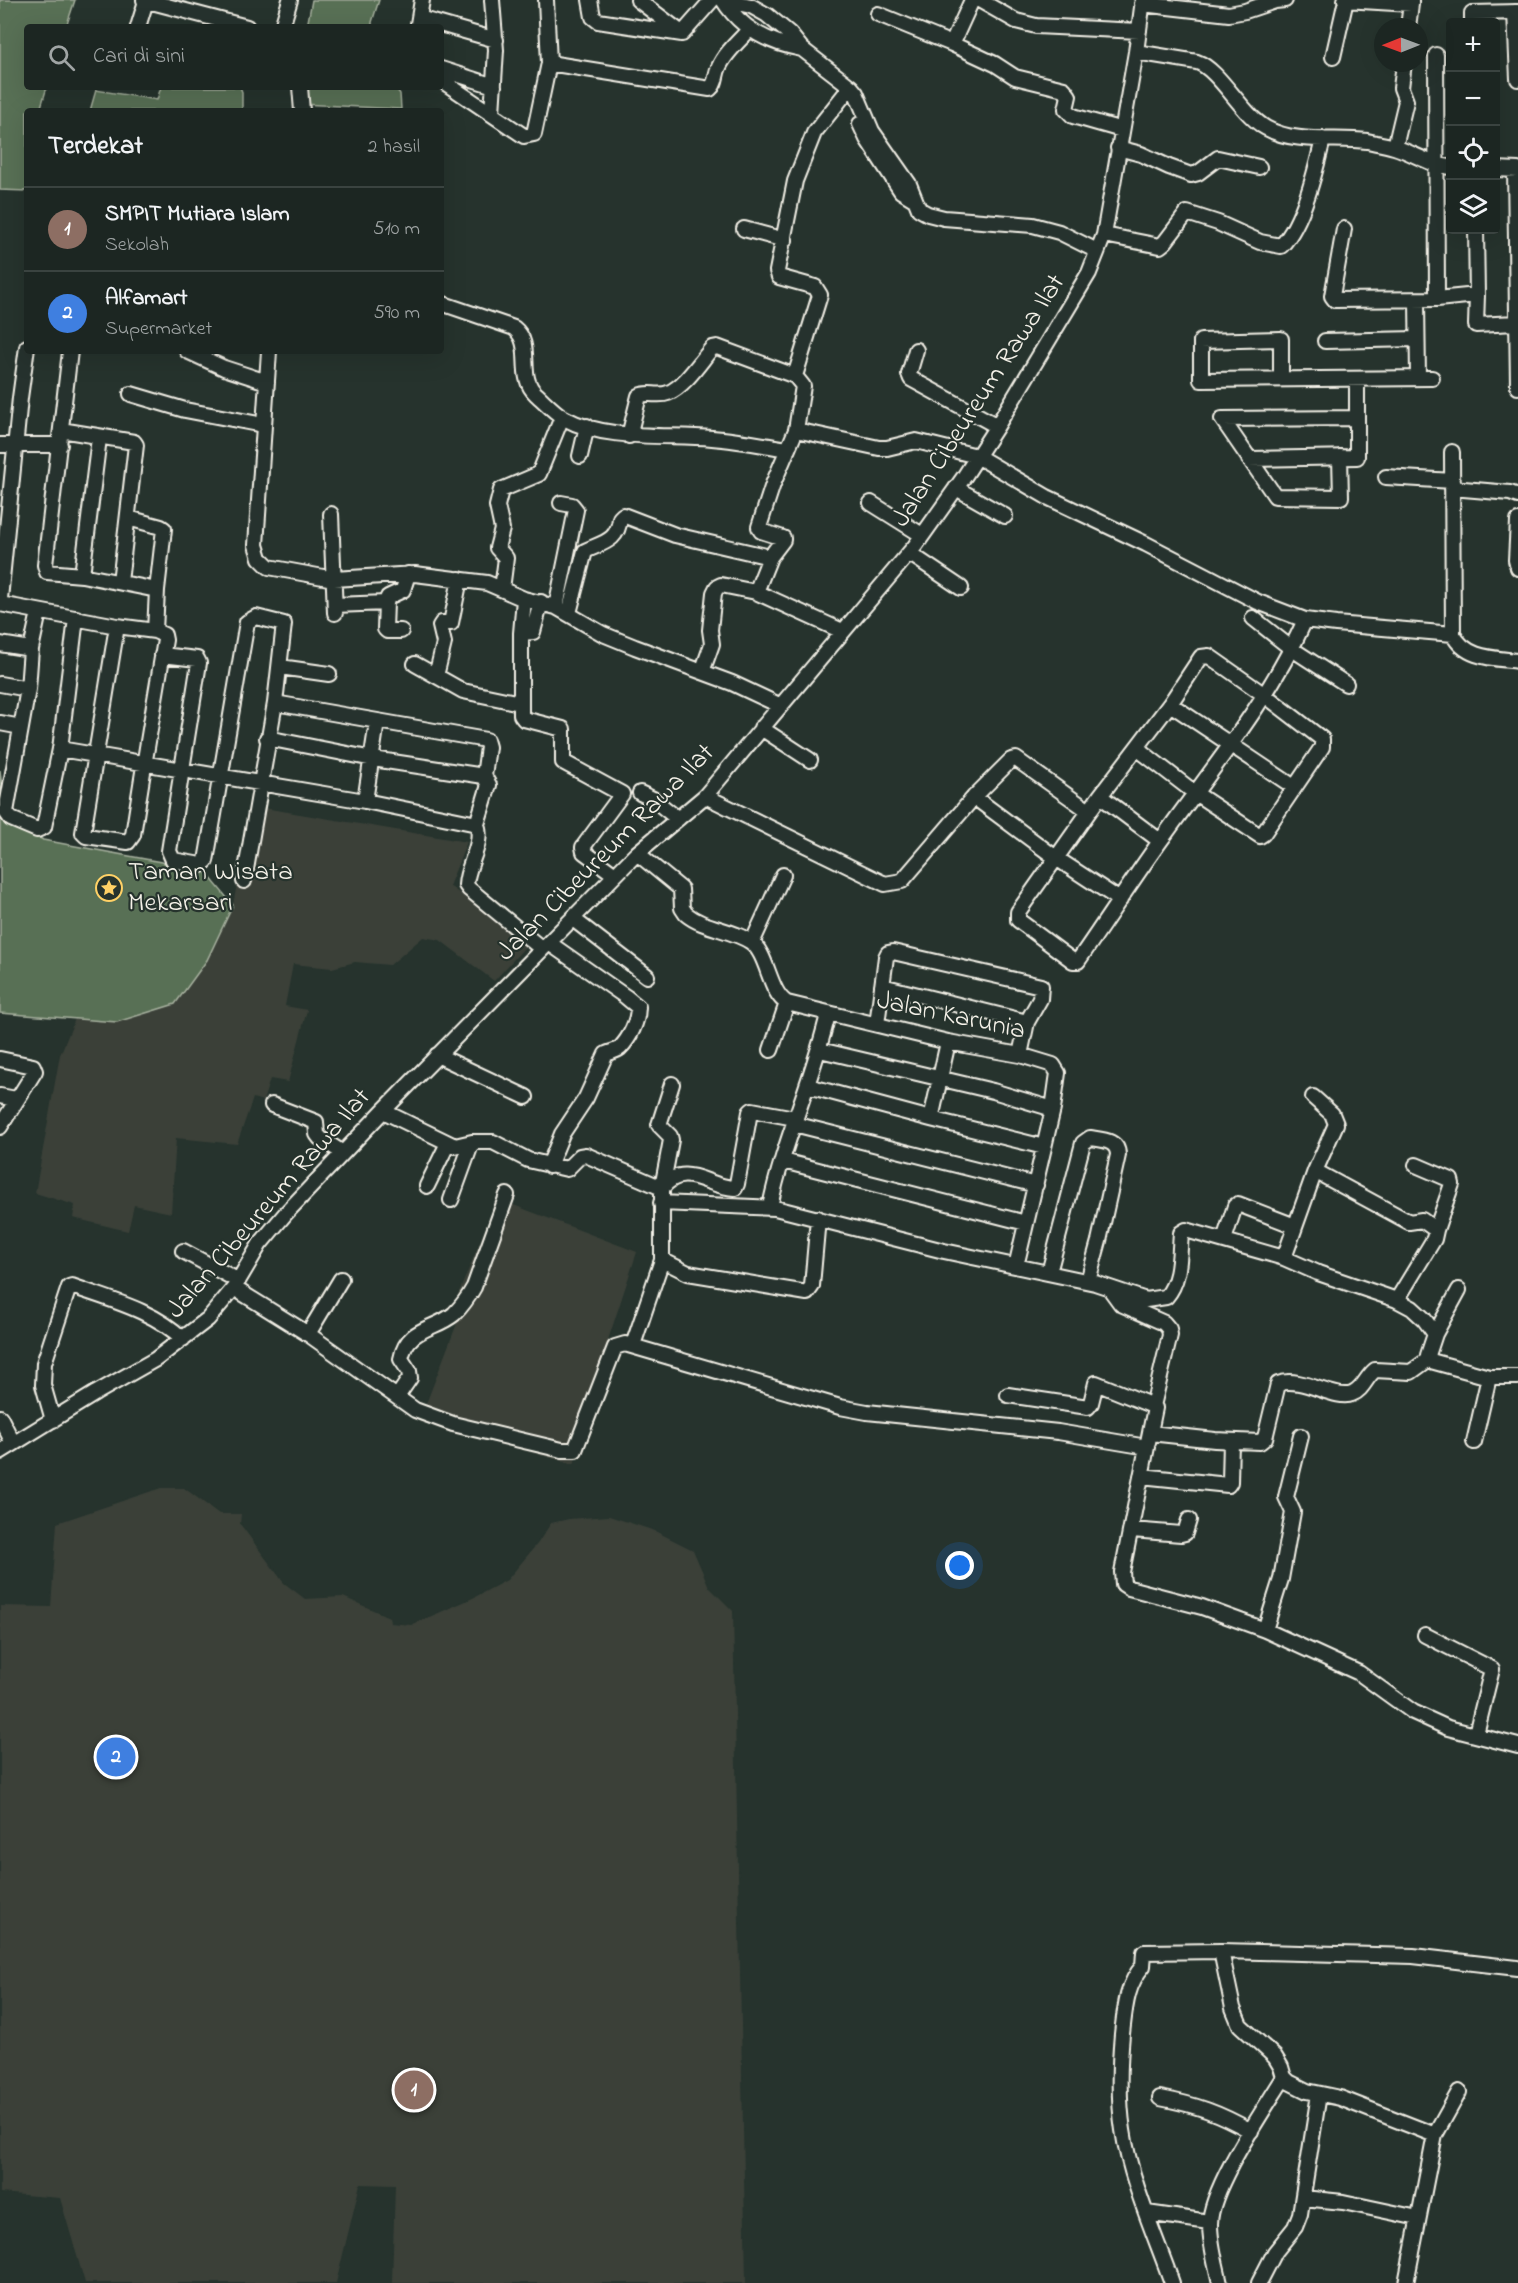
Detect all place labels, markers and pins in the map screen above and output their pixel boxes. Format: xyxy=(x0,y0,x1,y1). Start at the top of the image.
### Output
place label: Taman Wisata Mekarsari xyxy=(128,853,293,923)
place icon: Taman Wisata Mekarsari xyxy=(94,873,124,903)
pin: 2 xyxy=(96,1734,136,1780)
pin: 1 xyxy=(394,2068,434,2112)

